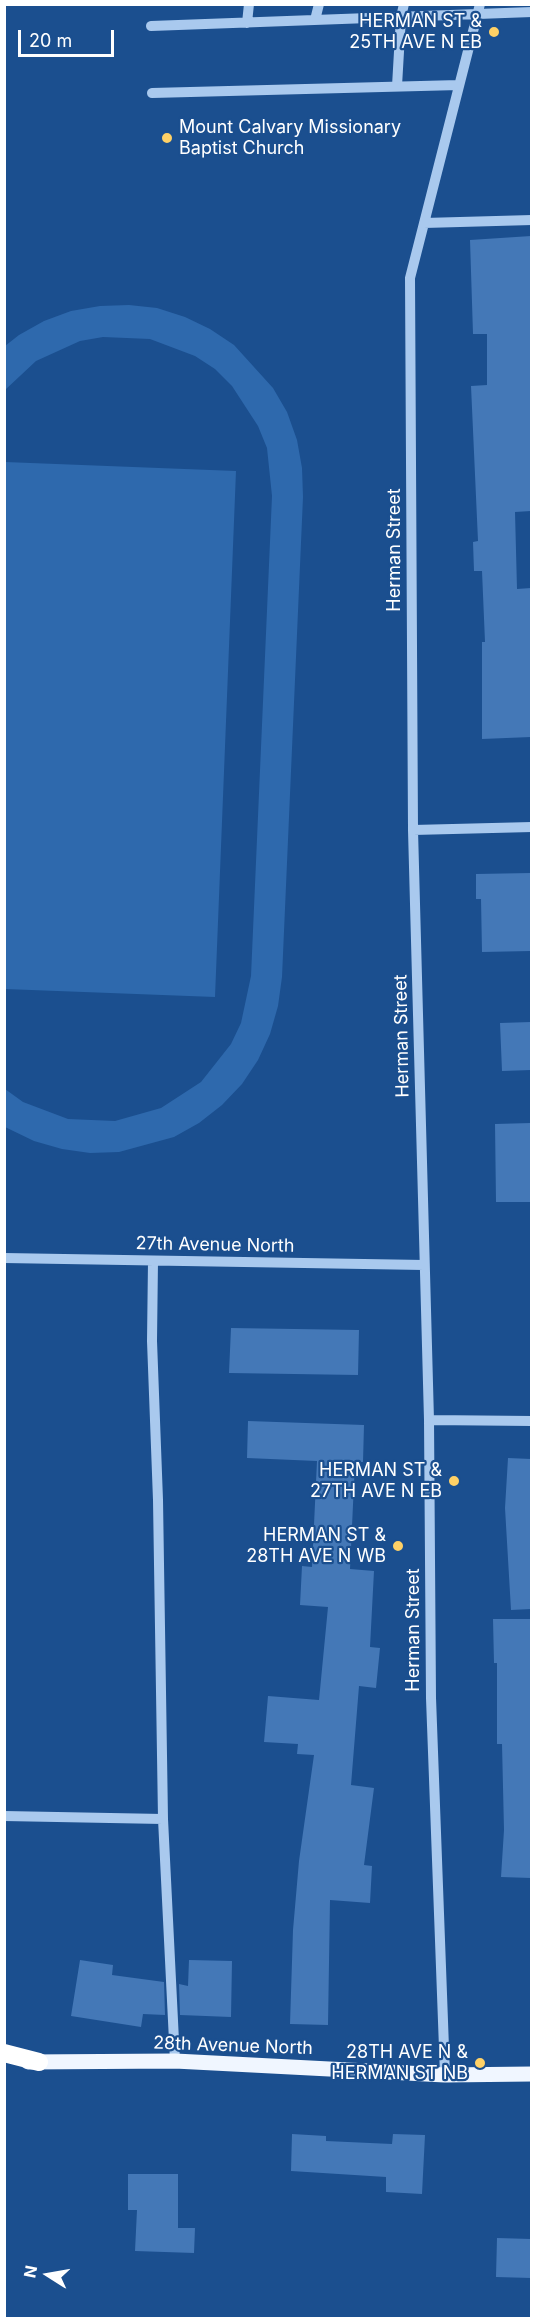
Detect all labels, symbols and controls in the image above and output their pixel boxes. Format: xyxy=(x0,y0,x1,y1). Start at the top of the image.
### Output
place label: HERMAN ST & 25TH AVE N EB xyxy=(349,11,482,54)
scale bar xyxy=(21,18,117,56)
marker: HERMAN ST & 25TH AVE N EB xyxy=(487,25,501,39)
text: 20 m xyxy=(29,30,72,51)
place label: Mount Calvary Missionary Baptist Church xyxy=(179,117,401,160)
marker: Mount Calvary Missionary Baptist Church xyxy=(160,131,174,145)
street label: Herman Street xyxy=(384,488,406,612)
street label: Herman Street xyxy=(390,974,414,1098)
street label: 27th Avenue North xyxy=(135,1233,295,1257)
place label: HERMAN ST & 27TH AVE N EB xyxy=(310,1460,442,1502)
marker: HERMAN ST & 27TH AVE N EB xyxy=(447,1474,461,1488)
place label: HERMAN ST & 28TH AVE N WB xyxy=(246,1525,386,1568)
marker: HERMAN ST & 28TH AVE N WB xyxy=(391,1539,405,1553)
street label: Herman Street xyxy=(403,1568,425,1692)
street label: 28th Avenue North xyxy=(153,2032,313,2060)
place label: 28TH AVE N & HERMAN ST NB xyxy=(331,2042,468,2084)
marker: 28TH AVE N & HERMAN ST NB xyxy=(473,2056,487,2070)
north arrow xyxy=(18,2245,78,2305)
text: N xyxy=(19,2264,41,2279)

